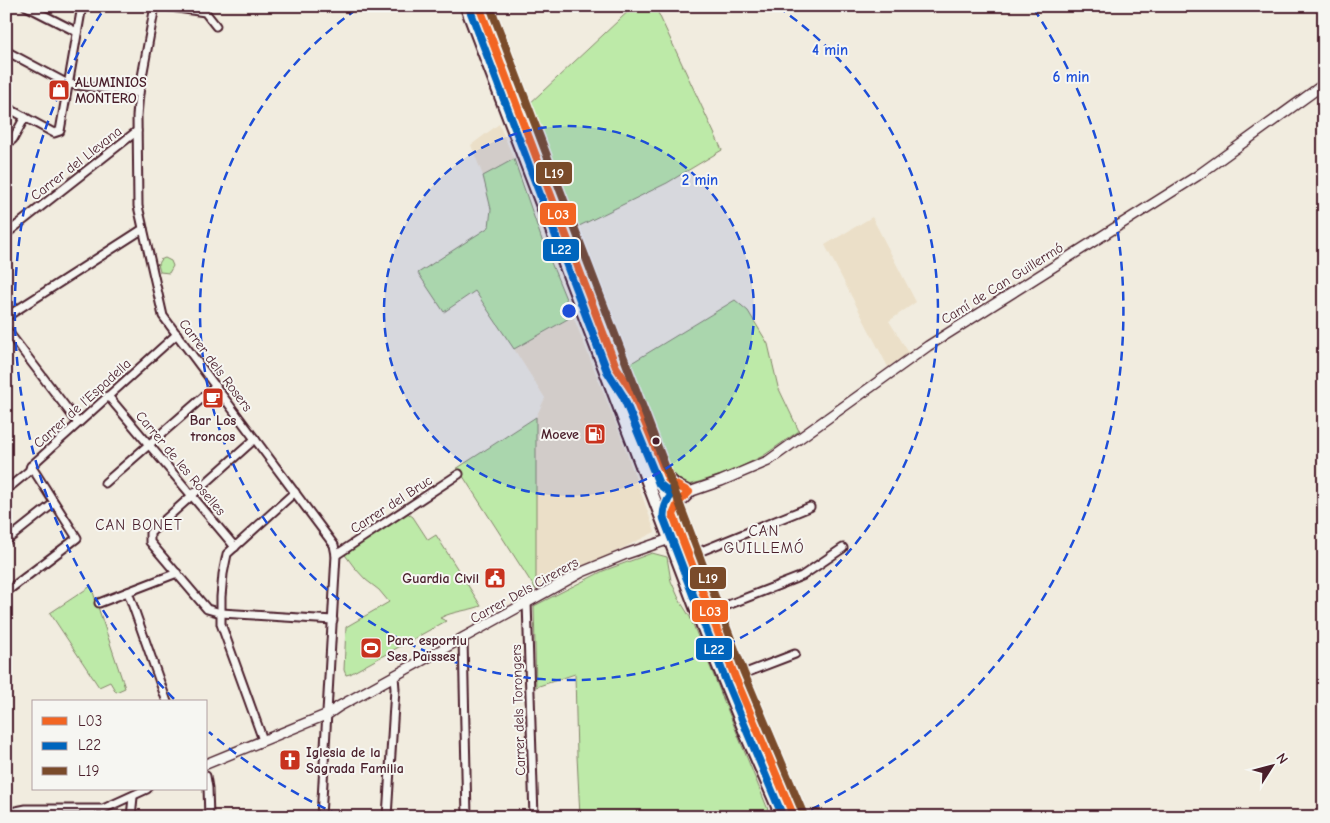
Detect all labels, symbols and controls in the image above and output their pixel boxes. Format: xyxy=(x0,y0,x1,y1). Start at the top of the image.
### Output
text: 4 min xyxy=(812,41,848,59)
text: 6 min xyxy=(1053,68,1089,86)
place label: ALUMINIOS MONTERO xyxy=(75,74,147,107)
shop icon: ALUMINIOS MONTERO xyxy=(47,78,71,102)
street label: Carrer del Llevana xyxy=(27,123,125,204)
line badge: L19 xyxy=(535,161,573,185)
text: L19 xyxy=(544,165,564,182)
text: 2 min xyxy=(682,171,718,189)
line badge: L03 xyxy=(539,202,577,226)
text: L03 xyxy=(547,206,569,223)
line badge: L22 xyxy=(542,238,580,262)
street label: Camí de Can Guillermó xyxy=(938,239,1066,328)
text: L22 xyxy=(550,241,572,258)
centre of rings xyxy=(560,302,578,320)
street label: Carrer dels Rosers xyxy=(175,316,256,415)
street label: Carrer de l'Espadella xyxy=(30,355,135,452)
cafe icon: Bar Los troncos xyxy=(201,386,225,410)
street label: Carrer de les Roselles xyxy=(132,408,229,519)
place label: Bar Los troncos xyxy=(190,412,236,445)
fuel station icon: Moeve xyxy=(583,422,607,446)
place label: Moeve xyxy=(541,426,579,443)
unlabelled marker xyxy=(651,436,661,446)
street label: Carrer del Bruc xyxy=(347,471,436,537)
district label: CAN BONET xyxy=(95,516,183,534)
district label: CAN GUILLEMÓ xyxy=(723,522,805,557)
street label: Carrer Dels Cirerers xyxy=(467,554,581,627)
public building icon: Guardia Civil xyxy=(483,566,507,590)
line badge: L19 xyxy=(689,566,727,590)
place label: Guardia Civil xyxy=(402,570,479,587)
text: L19 xyxy=(698,570,718,587)
line badge: L03 xyxy=(691,599,729,623)
text: L03 xyxy=(699,603,721,620)
place label: Parc esportiu Ses Païsses xyxy=(387,632,467,665)
sports icon: Parc esportiu Ses Païsses xyxy=(359,636,383,660)
line badge: L22 xyxy=(695,637,733,661)
text: L22 xyxy=(703,641,725,658)
street label: Carrer dels Torongers xyxy=(508,644,529,776)
legend xyxy=(32,700,208,790)
text: L03 xyxy=(78,712,102,730)
text: L22 xyxy=(78,736,101,754)
north arrow xyxy=(1248,740,1298,790)
place label: Iglesia de la Sagrada Familia xyxy=(306,744,404,777)
church icon: Iglesia de la Sagrada Familia xyxy=(278,748,302,772)
text: N xyxy=(1273,750,1292,767)
text: L19 xyxy=(78,762,99,780)

